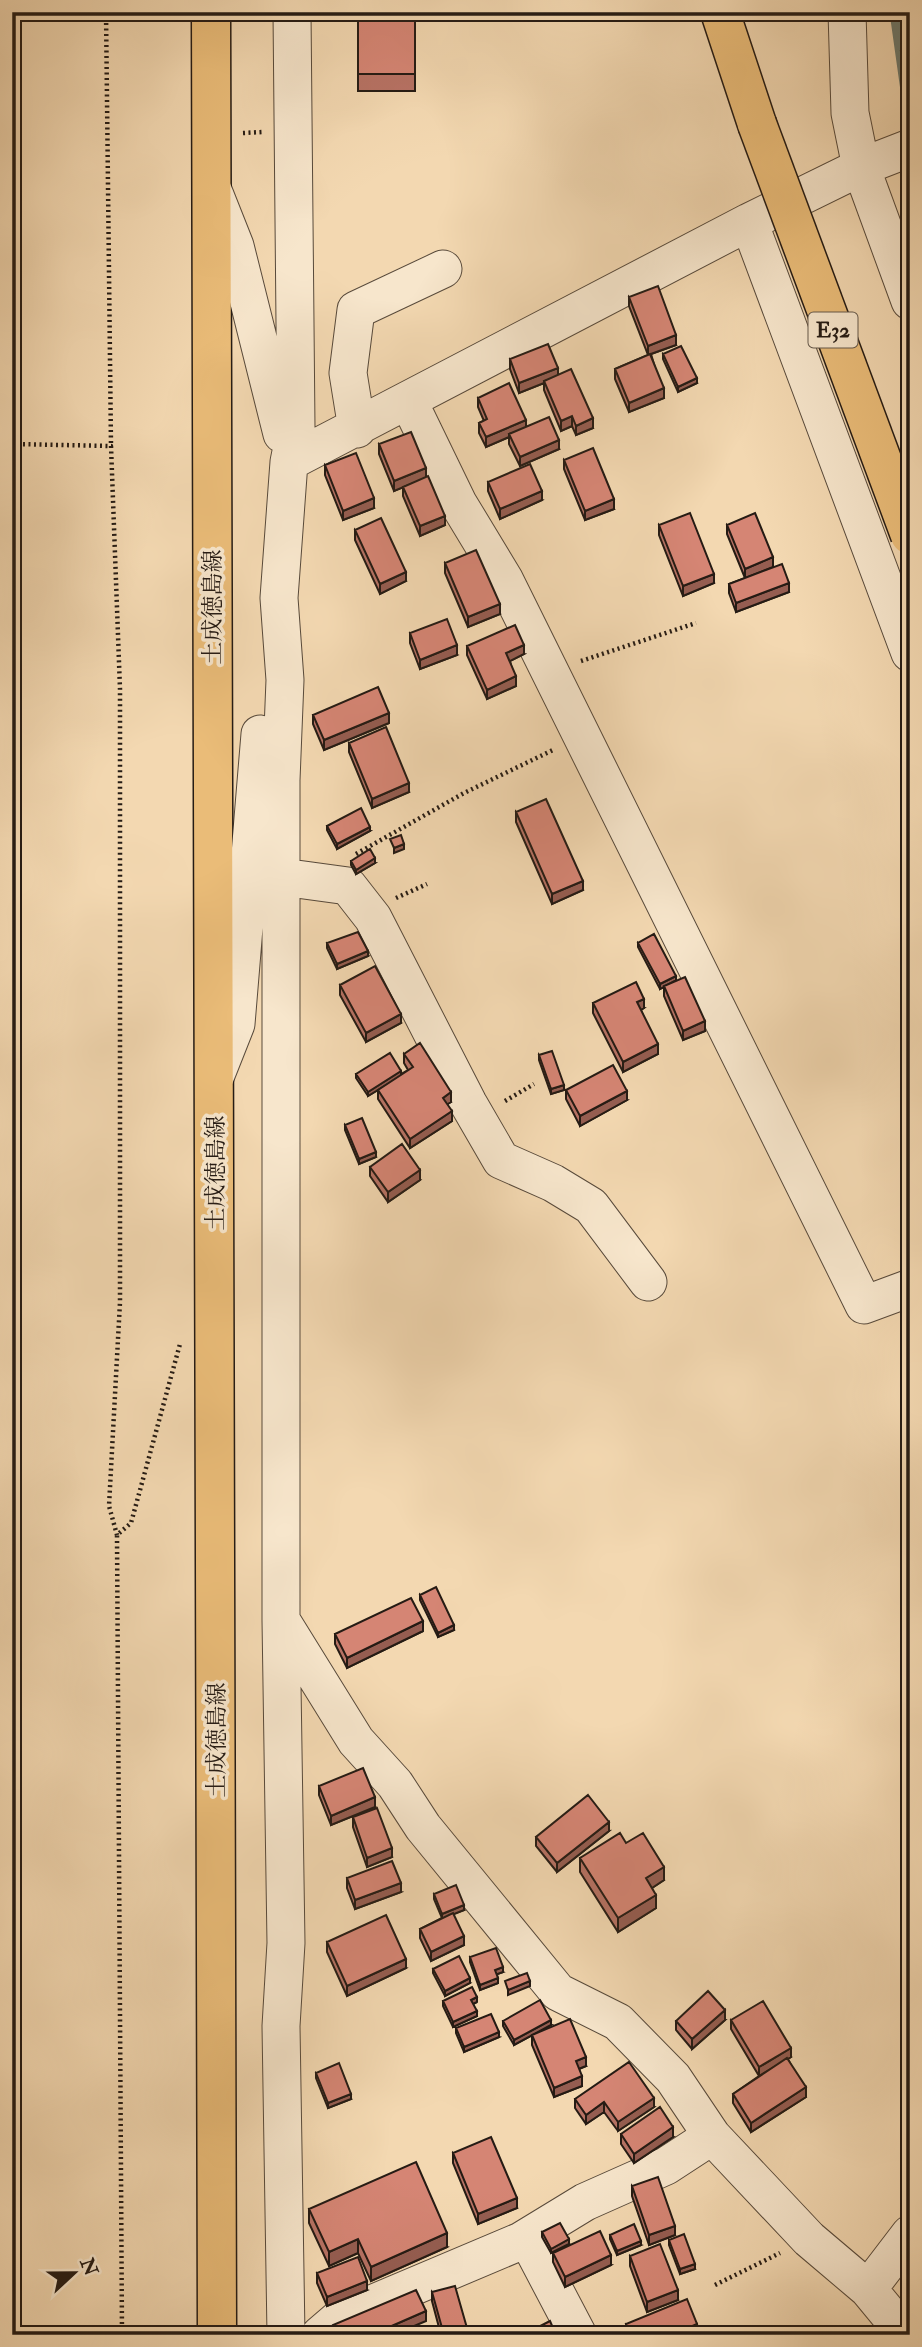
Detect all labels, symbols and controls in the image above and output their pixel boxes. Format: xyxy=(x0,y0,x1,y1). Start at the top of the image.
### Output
road number: E32 xyxy=(808,312,858,348)
street label: 土成徳島線 xyxy=(198,550,227,665)
street label: 土成徳島線 xyxy=(201,1116,230,1231)
street label: 土成徳島線 xyxy=(202,1683,231,1798)
north arrow xyxy=(38,2238,108,2308)
text: N xyxy=(74,2254,104,2280)

